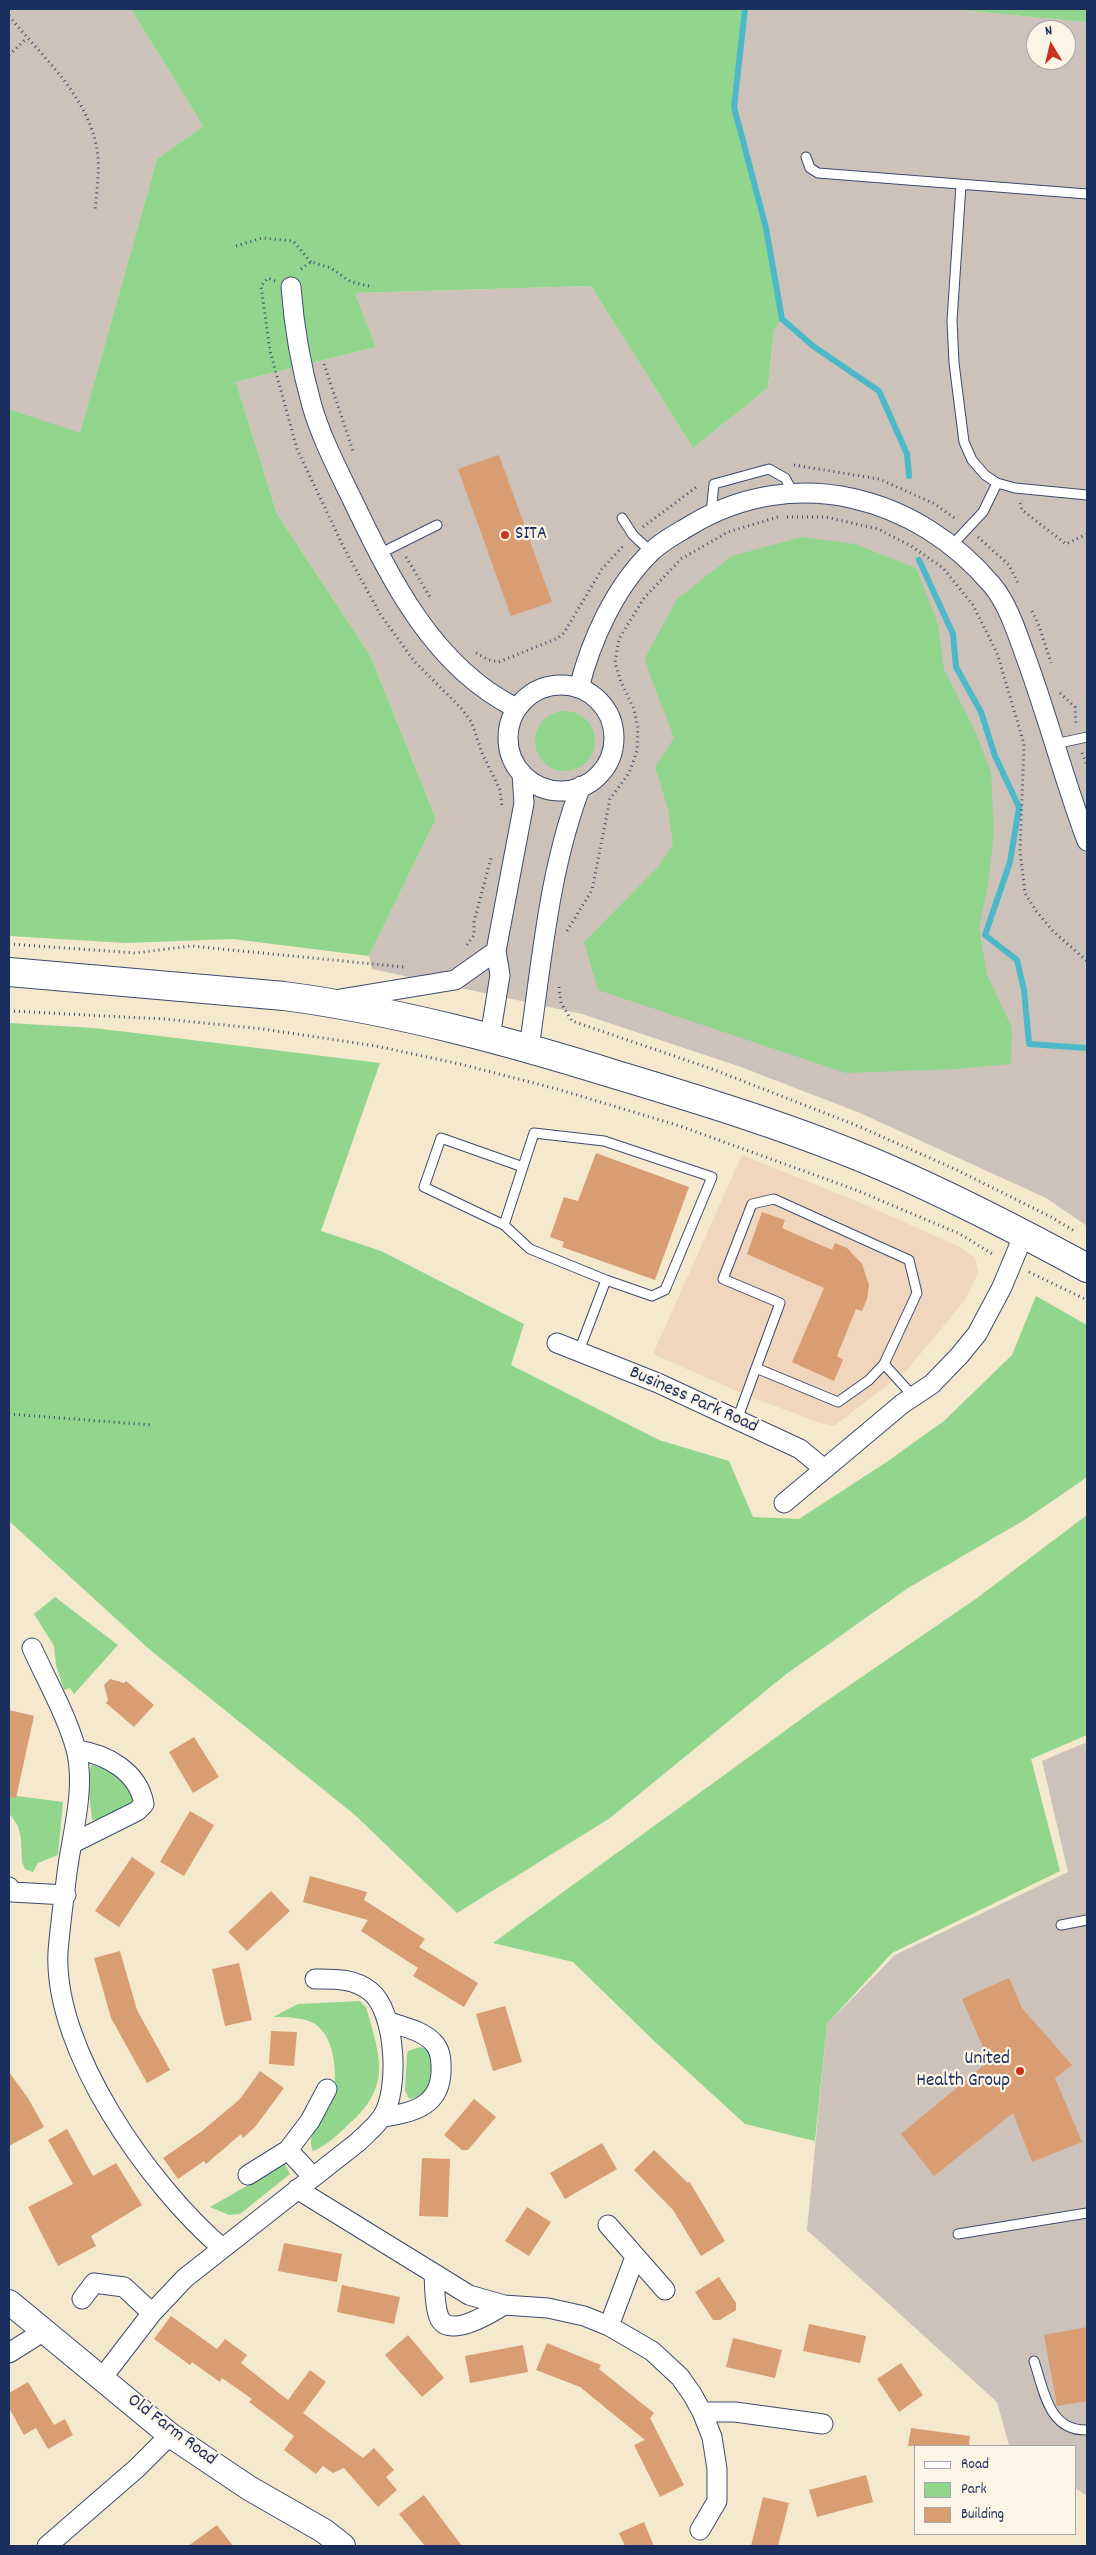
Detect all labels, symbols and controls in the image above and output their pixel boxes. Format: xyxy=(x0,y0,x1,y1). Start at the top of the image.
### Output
north arrow xyxy=(1026,20,1076,70)
text: N xyxy=(1044,21,1054,42)
place label: SITA xyxy=(515,524,547,546)
marker: SITA xyxy=(499,529,511,541)
street label: Business Park Road xyxy=(625,1362,761,1440)
place label: United Health Group xyxy=(916,2049,1010,2093)
marker: United Health Group xyxy=(1014,2065,1026,2077)
street label: Old Farm Road xyxy=(122,2390,220,2472)
legend xyxy=(914,2445,1076,2535)
text: Road xyxy=(961,2454,989,2476)
text: Park xyxy=(961,2479,987,2501)
text: Building xyxy=(961,2504,1004,2526)

